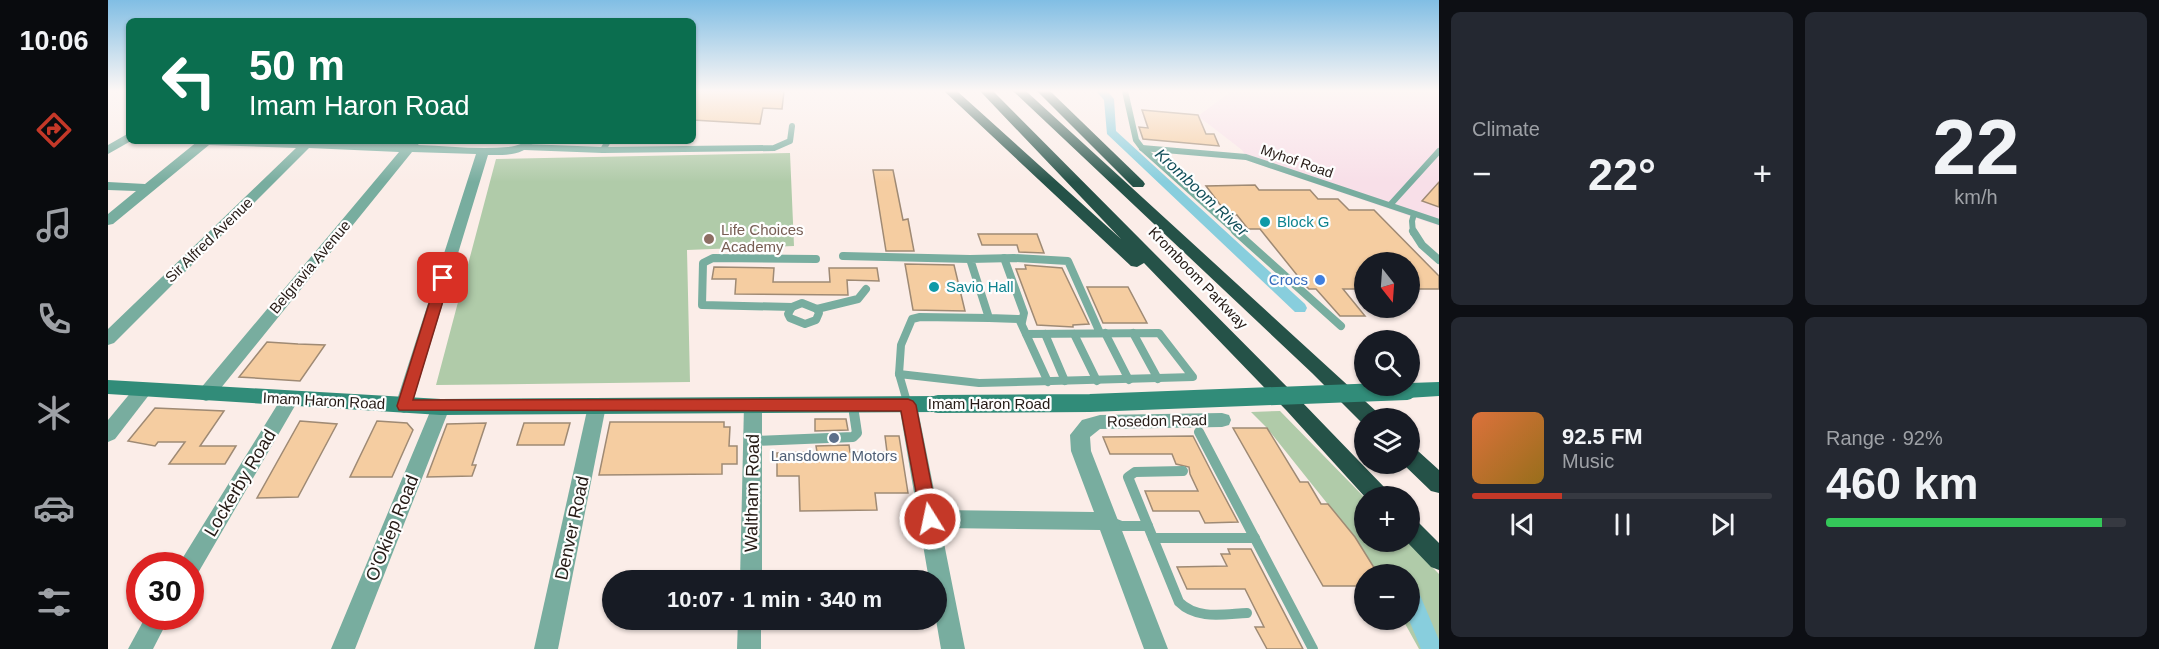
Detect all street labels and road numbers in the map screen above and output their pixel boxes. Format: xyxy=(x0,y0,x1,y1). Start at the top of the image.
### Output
street label: Myhof Road xyxy=(1259,141,1335,181)
street label: Sir Alfred Avenue xyxy=(161,194,256,286)
street label: Belgravia Avenue xyxy=(266,217,354,317)
street label: Kromboom Parkway xyxy=(1145,223,1252,332)
street label: Imam Haron Road xyxy=(262,389,386,412)
street label: Imam Haron Road xyxy=(928,395,1050,412)
street label: Rosedon Road xyxy=(1107,411,1207,430)
street label: Lockerby Road xyxy=(200,426,280,540)
street label: Waltham Road xyxy=(741,434,763,552)
street label: O'Okiep Road xyxy=(362,472,422,584)
street label: Denver Road xyxy=(551,474,593,582)

